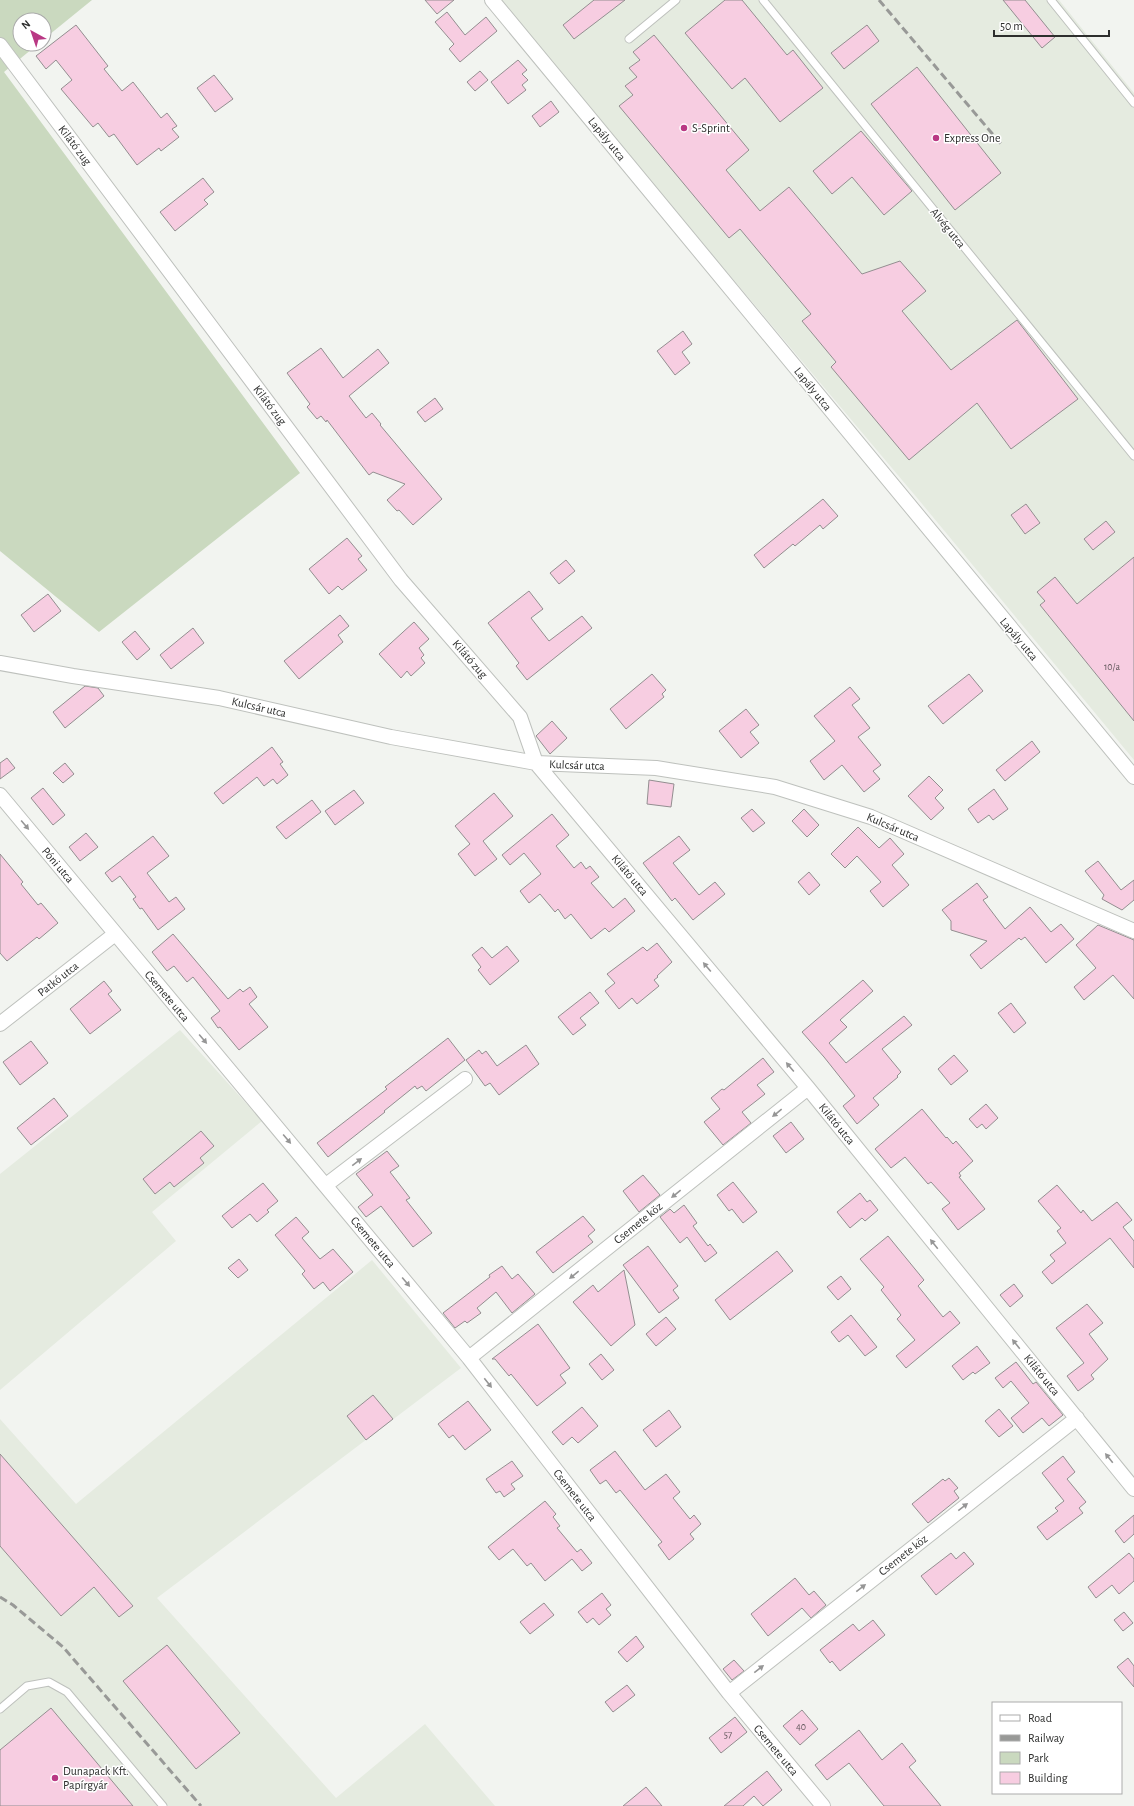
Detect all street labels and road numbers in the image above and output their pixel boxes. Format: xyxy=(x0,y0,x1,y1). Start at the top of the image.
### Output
street label: Lapály utca xyxy=(585,115,628,164)
street label: Kilátó zug xyxy=(56,123,94,167)
street label: Alvég utca xyxy=(928,206,968,251)
street label: Lapály utca xyxy=(791,365,834,414)
street label: Kilátó zug xyxy=(251,383,289,427)
street label: Lapály utca xyxy=(997,615,1041,664)
street label: Kilátó zug xyxy=(450,638,490,681)
street label: Kulcsár utca xyxy=(231,695,288,719)
street label: Kulcsár utca xyxy=(549,758,605,772)
street label: Kulcsár utca xyxy=(865,811,921,844)
street label: Póni utca xyxy=(40,845,77,885)
street label: Kilátó utca xyxy=(610,852,651,898)
street label: Patkó utca xyxy=(35,959,81,999)
street label: Csemete utca xyxy=(142,968,192,1024)
street label: Kilátó utca xyxy=(817,1101,857,1147)
street label: Csemete köz xyxy=(612,1200,665,1246)
street label: Csemete utca xyxy=(348,1214,398,1270)
street label: Kilátó utca xyxy=(1022,1352,1062,1398)
street label: Csemete utca xyxy=(551,1467,599,1524)
street label: Csemete köz xyxy=(876,1532,930,1578)
street label: Csemete utca xyxy=(751,1722,801,1778)

